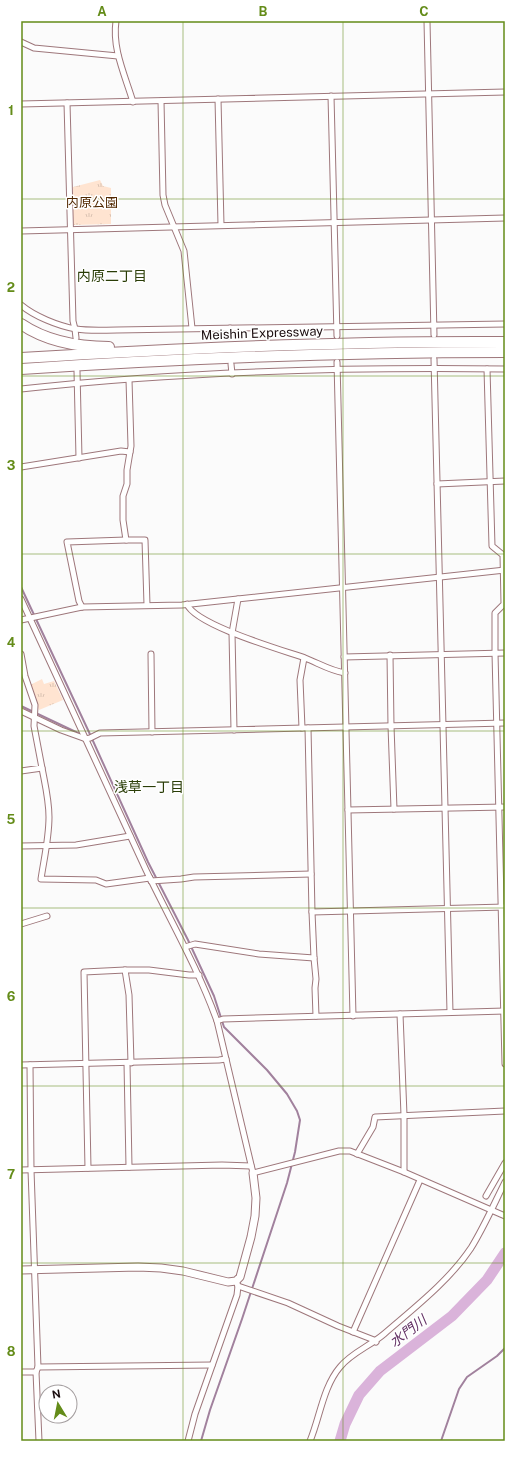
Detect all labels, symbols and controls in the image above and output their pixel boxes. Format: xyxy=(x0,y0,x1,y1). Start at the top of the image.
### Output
text: A xyxy=(97,4,107,19)
text: B xyxy=(259,4,268,19)
text: C xyxy=(419,4,429,19)
text: 1 xyxy=(8,103,14,118)
park label: 内原公園 xyxy=(66,195,118,210)
district label: 内原二丁目 xyxy=(77,268,147,284)
text: 2 xyxy=(7,280,15,295)
street label: Meishin Expressway xyxy=(201,323,323,343)
text: 3 xyxy=(7,458,16,473)
text: 4 xyxy=(7,635,16,650)
district label: 浅草一丁目 xyxy=(114,779,184,795)
text: 5 xyxy=(7,812,16,827)
text: 6 xyxy=(7,989,16,1004)
text: 7 xyxy=(7,1167,15,1182)
water label: 水門川 xyxy=(386,1311,431,1350)
text: 8 xyxy=(7,1344,16,1359)
north arrow xyxy=(38,1384,78,1424)
text: N xyxy=(51,1387,62,1401)

